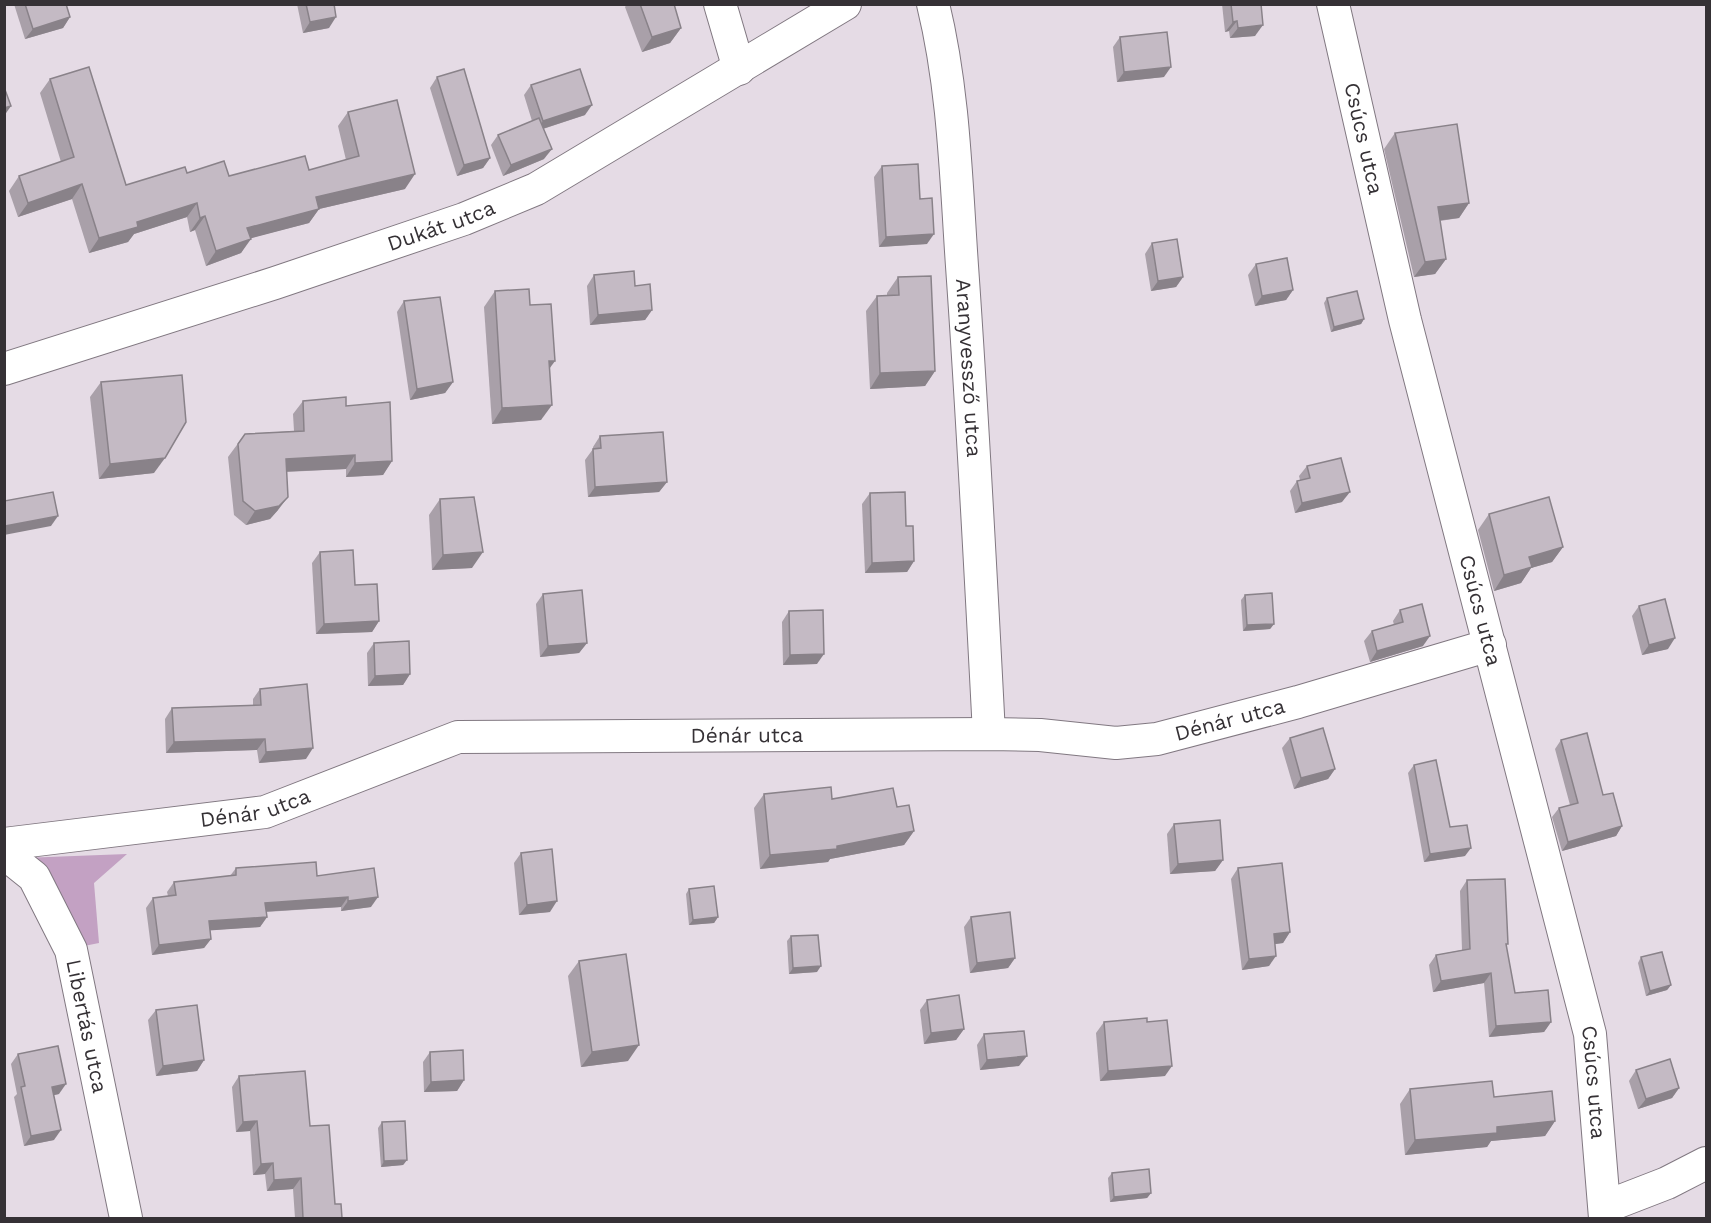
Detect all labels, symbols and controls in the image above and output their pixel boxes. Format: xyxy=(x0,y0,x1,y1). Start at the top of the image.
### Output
street label: Csúcs utca xyxy=(1339,80,1389,197)
street label: Dukát utca xyxy=(384,194,499,256)
street label: Aranyvessző utca xyxy=(951,278,987,458)
street label: Csúcs utca xyxy=(1454,552,1507,669)
street label: Dénár utca xyxy=(1172,693,1288,746)
street label: Dénár utca xyxy=(690,722,804,748)
street label: Dénár utca xyxy=(199,783,314,832)
street label: Libertás utca xyxy=(61,957,113,1095)
street label: Csúcs utca xyxy=(1576,1022,1612,1140)

